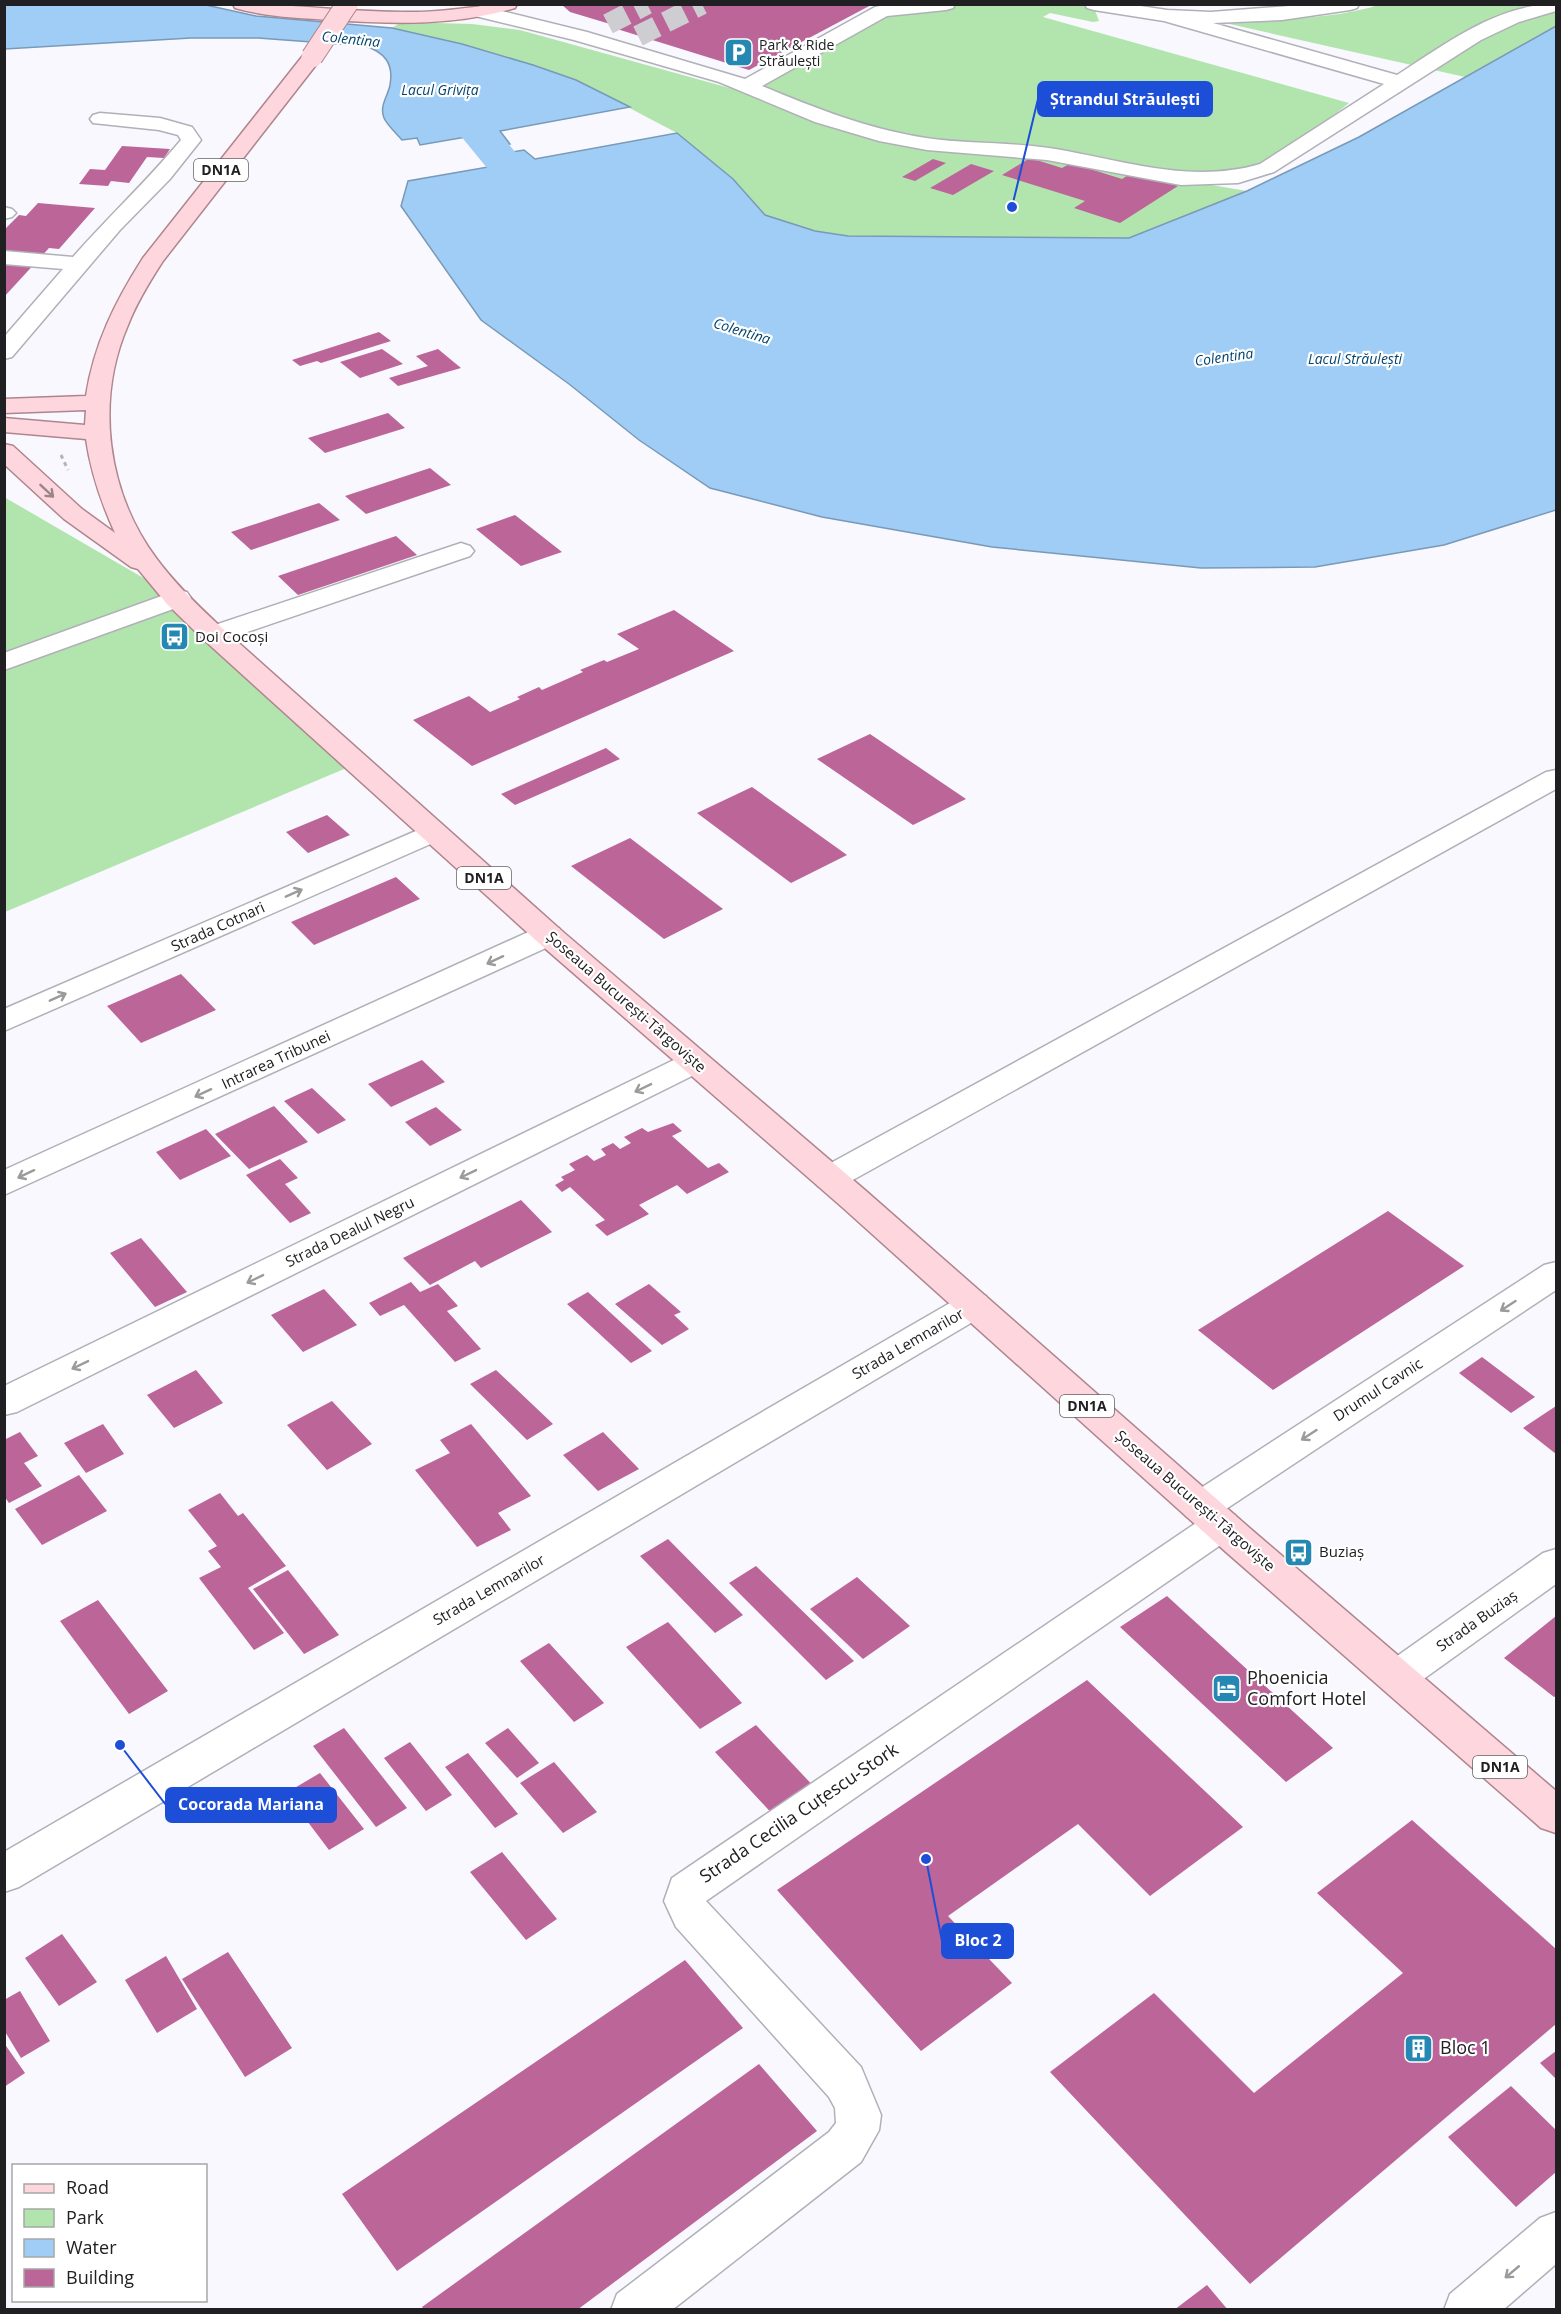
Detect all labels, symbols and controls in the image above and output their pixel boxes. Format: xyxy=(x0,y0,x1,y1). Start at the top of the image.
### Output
water label: Colentina xyxy=(321,26,381,51)
place label: Park & Ride Străulești xyxy=(759,35,834,70)
parking icon: Park & Ride Străulești xyxy=(722,37,754,69)
water label: Lacul Grivița xyxy=(401,80,479,99)
callout: Ștrandul Străulești xyxy=(1038,82,1212,116)
text: Ștrandul Străulești xyxy=(1050,88,1200,110)
road number: DN1A xyxy=(194,159,248,181)
water label: Colentina xyxy=(711,313,773,348)
water label: Colentina xyxy=(1193,343,1254,370)
water label: Lacul Străulești xyxy=(1308,349,1403,368)
one-way arrow xyxy=(39,484,54,498)
bus stop icon: Doi Cocoși xyxy=(158,621,190,653)
place label: Doi Cocoși xyxy=(195,626,268,646)
road number: DN1A xyxy=(457,867,511,889)
one-way arrow xyxy=(284,887,303,898)
street label: Strada Cotnari xyxy=(168,896,268,956)
street label: Șoseaua București-Târgoviște xyxy=(543,926,711,1076)
one-way arrow xyxy=(487,954,505,966)
one-way arrow xyxy=(49,991,67,1002)
street label: Intrarea Tribunei xyxy=(218,1025,333,1093)
one-way arrow xyxy=(634,1083,652,1094)
one-way arrow xyxy=(195,1088,213,1100)
one-way arrow xyxy=(17,1169,35,1181)
one-way arrow xyxy=(459,1169,477,1181)
street label: Strada Dealul Negru xyxy=(282,1191,417,1271)
one-way arrow xyxy=(247,1274,265,1285)
one-way arrow xyxy=(1499,1299,1516,1312)
street label: Strada Lemnarilor xyxy=(848,1303,967,1383)
street label: Drumul Cavnic xyxy=(1329,1353,1426,1425)
one-way arrow xyxy=(72,1360,90,1372)
road number: DN1A xyxy=(1060,1395,1114,1417)
street label: Șoseaua București-Târgoviște xyxy=(1112,1425,1280,1575)
one-way arrow xyxy=(1301,1430,1318,1442)
bus stop icon: Buziaș xyxy=(1282,1536,1314,1568)
place label: Buziaș xyxy=(1319,1541,1364,1561)
street label: Strada Lemnarilor xyxy=(429,1549,548,1629)
street label: Strada Buziaș xyxy=(1432,1585,1521,1656)
place label: Phoenicia Comfort Hotel xyxy=(1247,1665,1366,1710)
hotel icon: Phoenicia Comfort Hotel xyxy=(1210,1672,1242,1704)
street label: Strada Cecilia Cuțescu-Stork xyxy=(694,1736,903,1888)
road number: DN1A xyxy=(1473,1756,1527,1778)
callout: Cocorada Mariana xyxy=(166,1788,336,1822)
text: Cocorada Mariana xyxy=(178,1793,324,1815)
callout: Bloc 2 xyxy=(942,1924,1013,1958)
text: Bloc 2 xyxy=(954,1929,1002,1951)
building icon: Bloc 1 xyxy=(1403,2032,1435,2064)
place label: Bloc 1 xyxy=(1440,2035,1491,2059)
legend xyxy=(12,2164,207,2302)
text: Road xyxy=(66,2175,109,2199)
text: Park xyxy=(66,2205,104,2229)
text: Water xyxy=(66,2235,117,2259)
text: Building xyxy=(66,2265,134,2289)
one-way arrow xyxy=(1504,2265,1520,2278)

